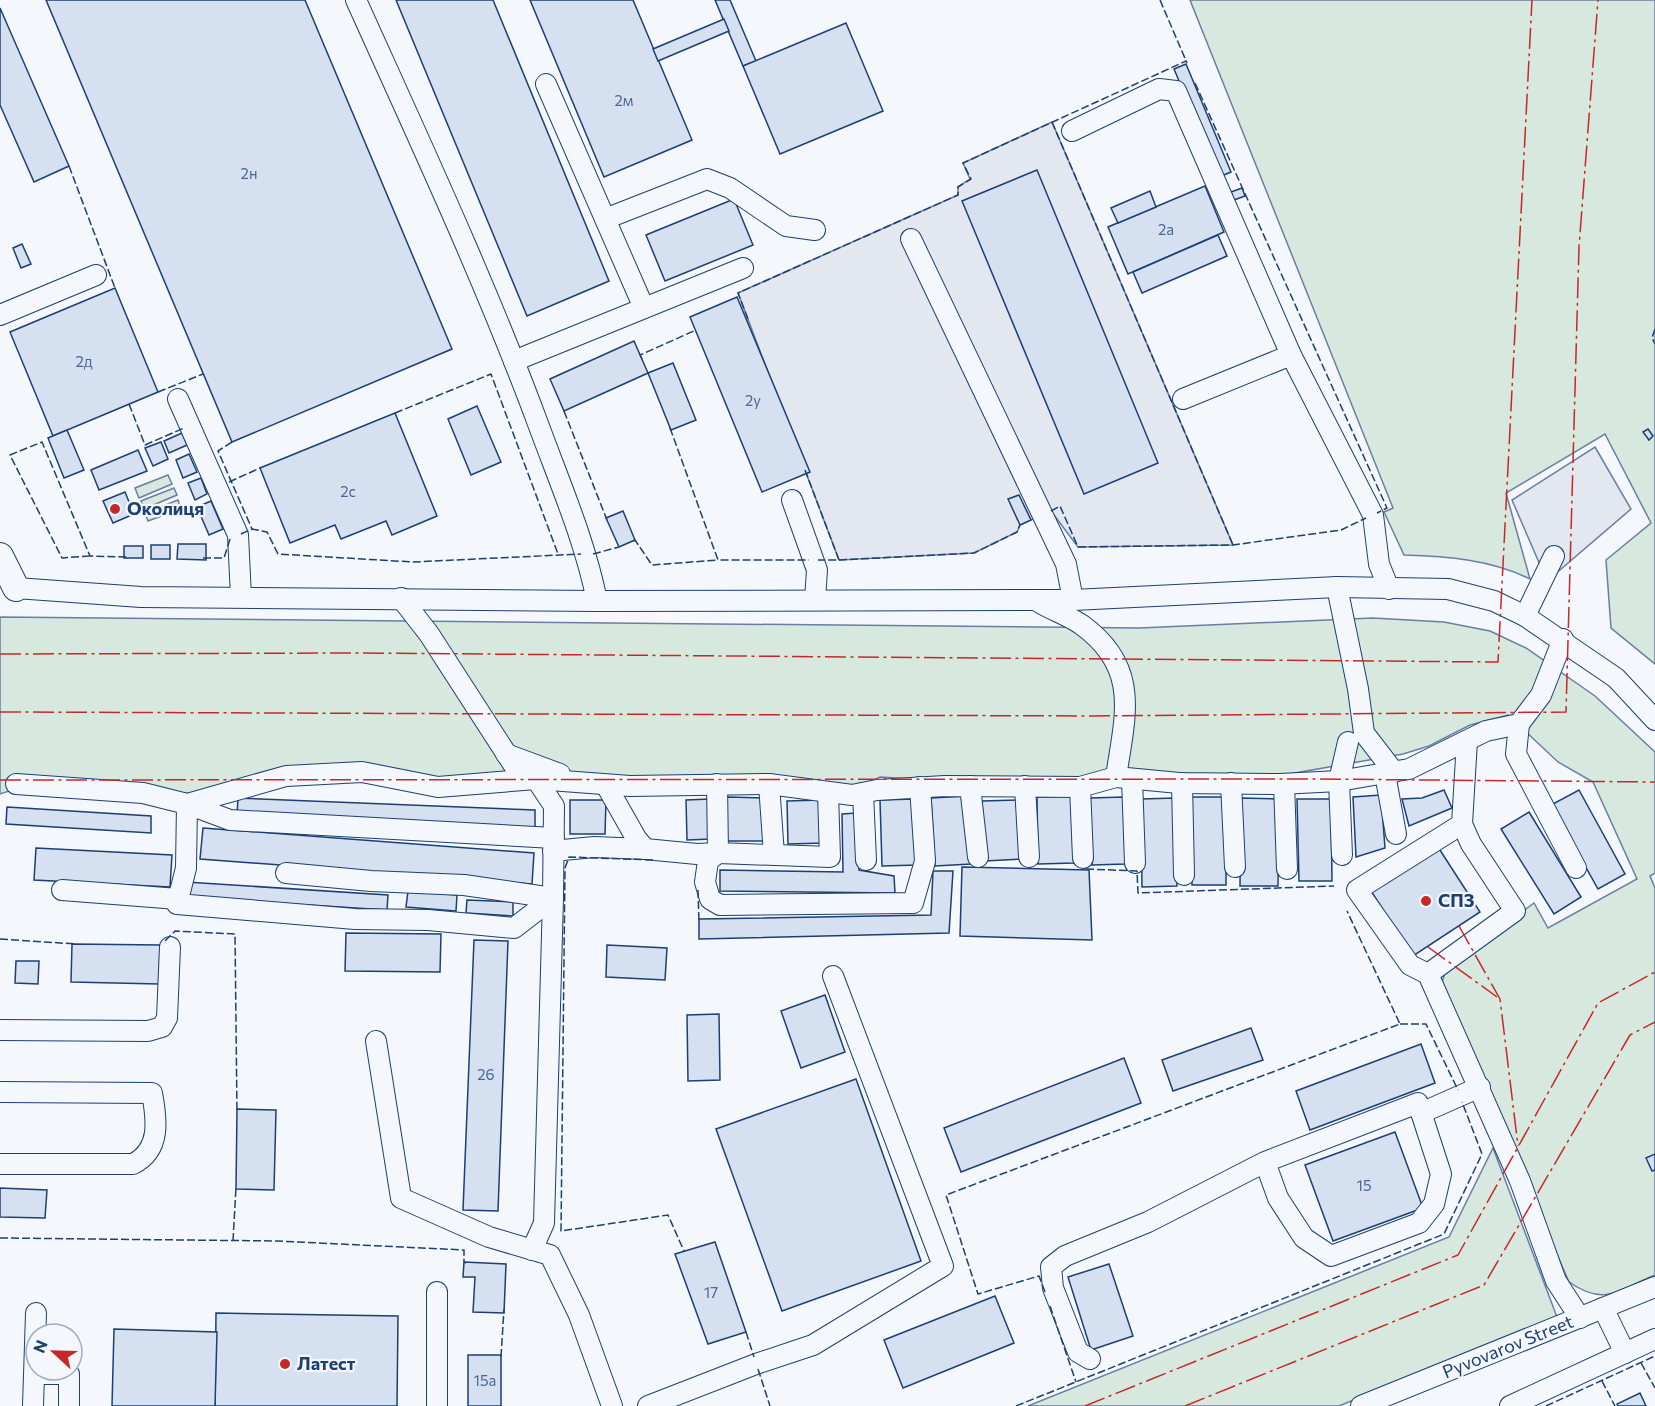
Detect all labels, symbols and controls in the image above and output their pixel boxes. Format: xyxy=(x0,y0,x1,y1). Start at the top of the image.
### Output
house number: 2м xyxy=(615,91,634,109)
house number: 2н xyxy=(241,164,257,182)
house number: 2а xyxy=(1158,220,1174,238)
house number: 2д xyxy=(75,352,93,370)
house number: 2у xyxy=(745,391,761,409)
house number: 2с xyxy=(340,482,356,500)
place label: Околиця xyxy=(127,497,204,519)
marker: Околиця xyxy=(108,502,122,516)
place label: СПЗ xyxy=(1438,889,1475,911)
marker: СПЗ xyxy=(1419,894,1433,908)
house number: 26 xyxy=(477,1065,495,1083)
house number: 15 xyxy=(1356,1176,1372,1194)
house number: 17 xyxy=(704,1283,718,1301)
street label: Pyvovarov Street xyxy=(1439,1310,1576,1382)
north arrow xyxy=(24,1322,84,1382)
text: N xyxy=(29,1337,51,1355)
place label: Латест xyxy=(297,1352,356,1374)
marker: Латест xyxy=(278,1357,292,1371)
house number: 15а xyxy=(474,1371,496,1389)

